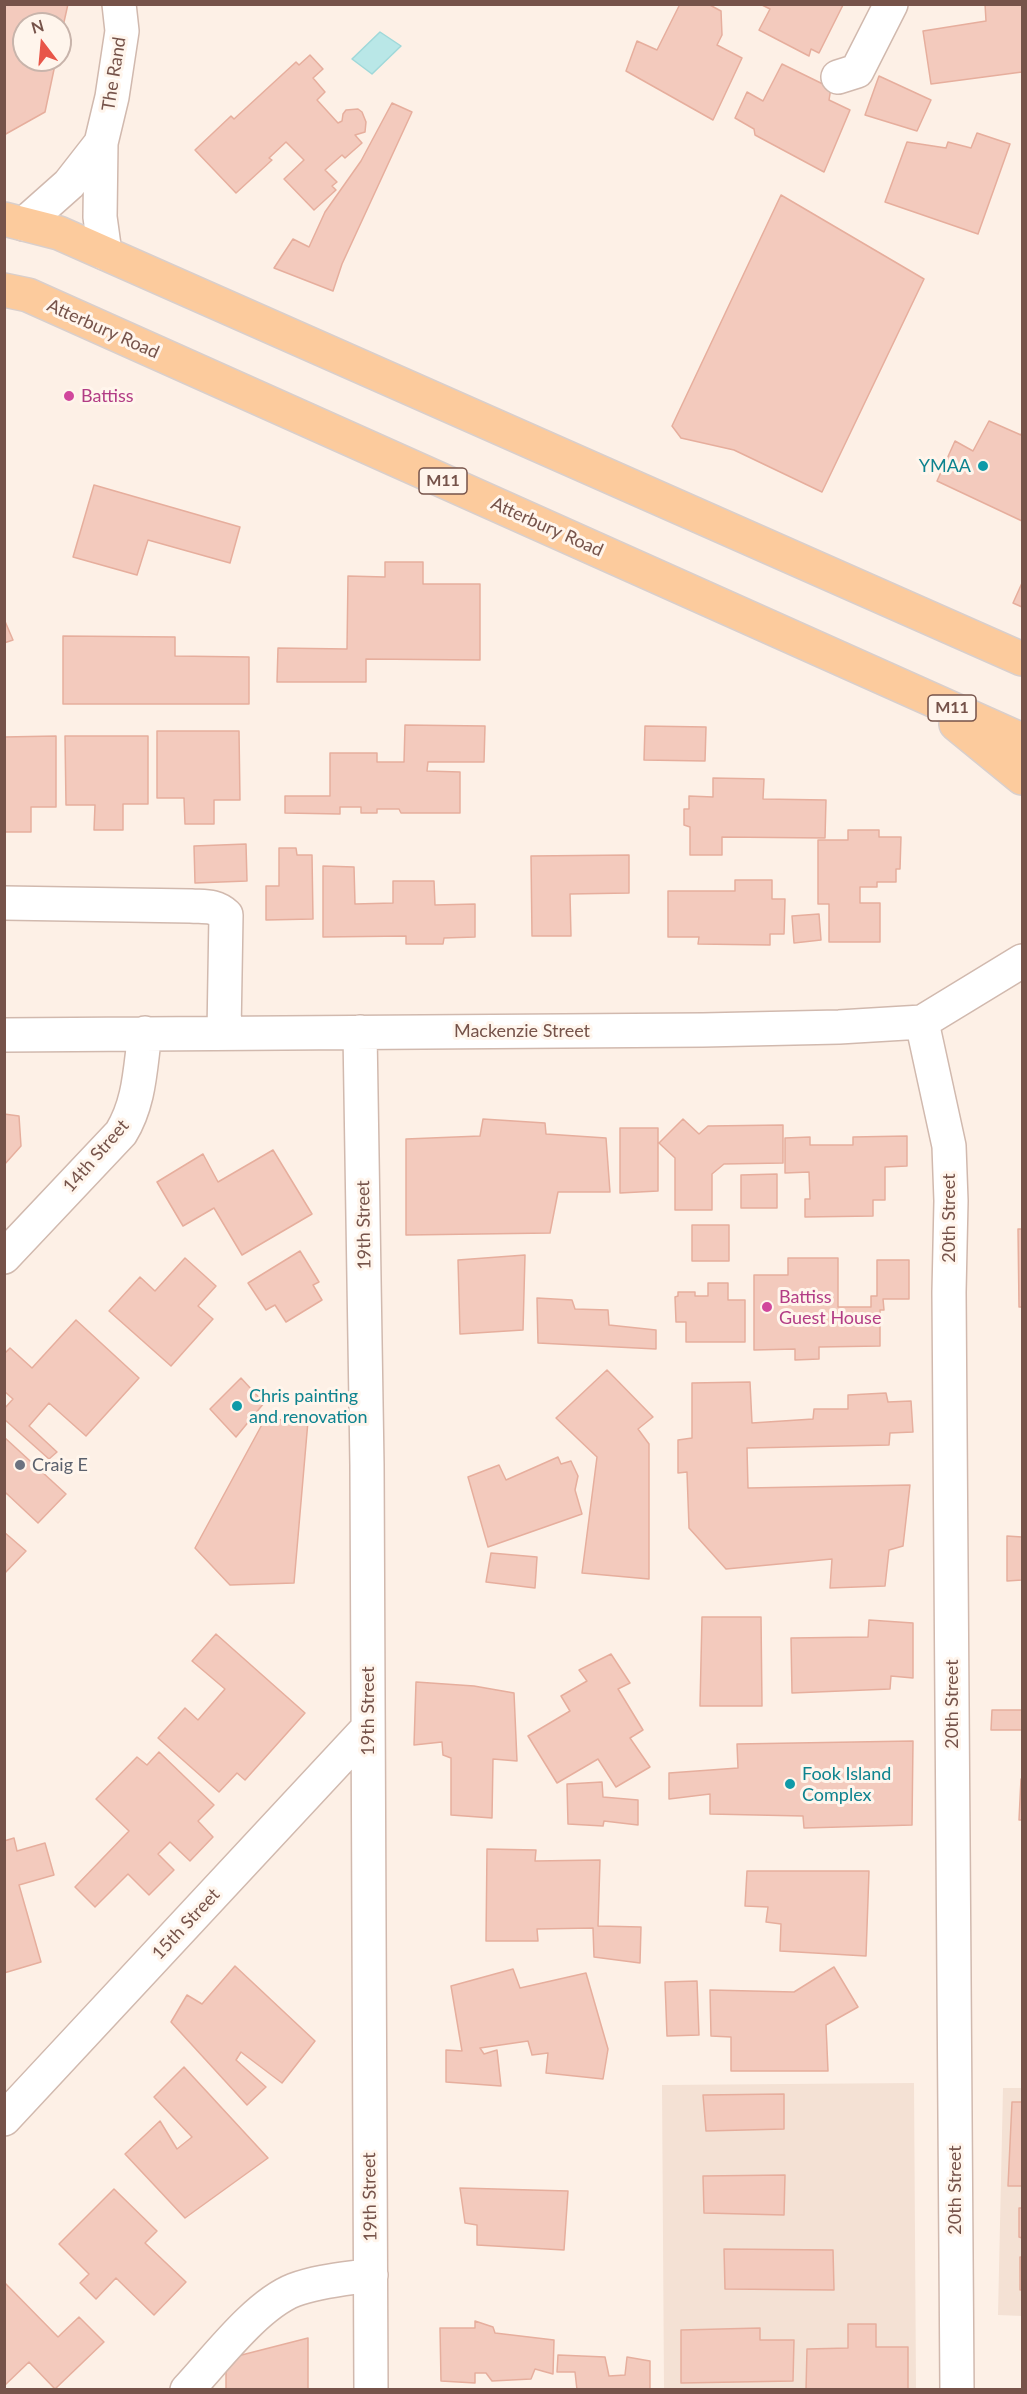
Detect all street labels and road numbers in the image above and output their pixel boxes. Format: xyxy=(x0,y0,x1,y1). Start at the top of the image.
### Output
street label: The Rand xyxy=(97,35,131,113)
street label: Atterbury Road xyxy=(44,295,162,363)
road number: M11 xyxy=(419,468,467,494)
street label: Atterbury Road xyxy=(488,493,606,561)
road number: M11 xyxy=(928,695,976,721)
street label: Mackenzie Street xyxy=(454,1020,590,1042)
street label: 14th Street xyxy=(59,1115,133,1197)
street label: 20th Street xyxy=(938,1173,960,1263)
street label: 19th Street xyxy=(352,1180,376,1270)
street label: 20th Street xyxy=(941,1659,963,1749)
street label: 19th Street xyxy=(357,1666,379,1756)
street label: 15th Street xyxy=(148,1884,224,1964)
street label: 20th Street xyxy=(944,2145,966,2235)
street label: 19th Street xyxy=(358,2152,382,2242)

